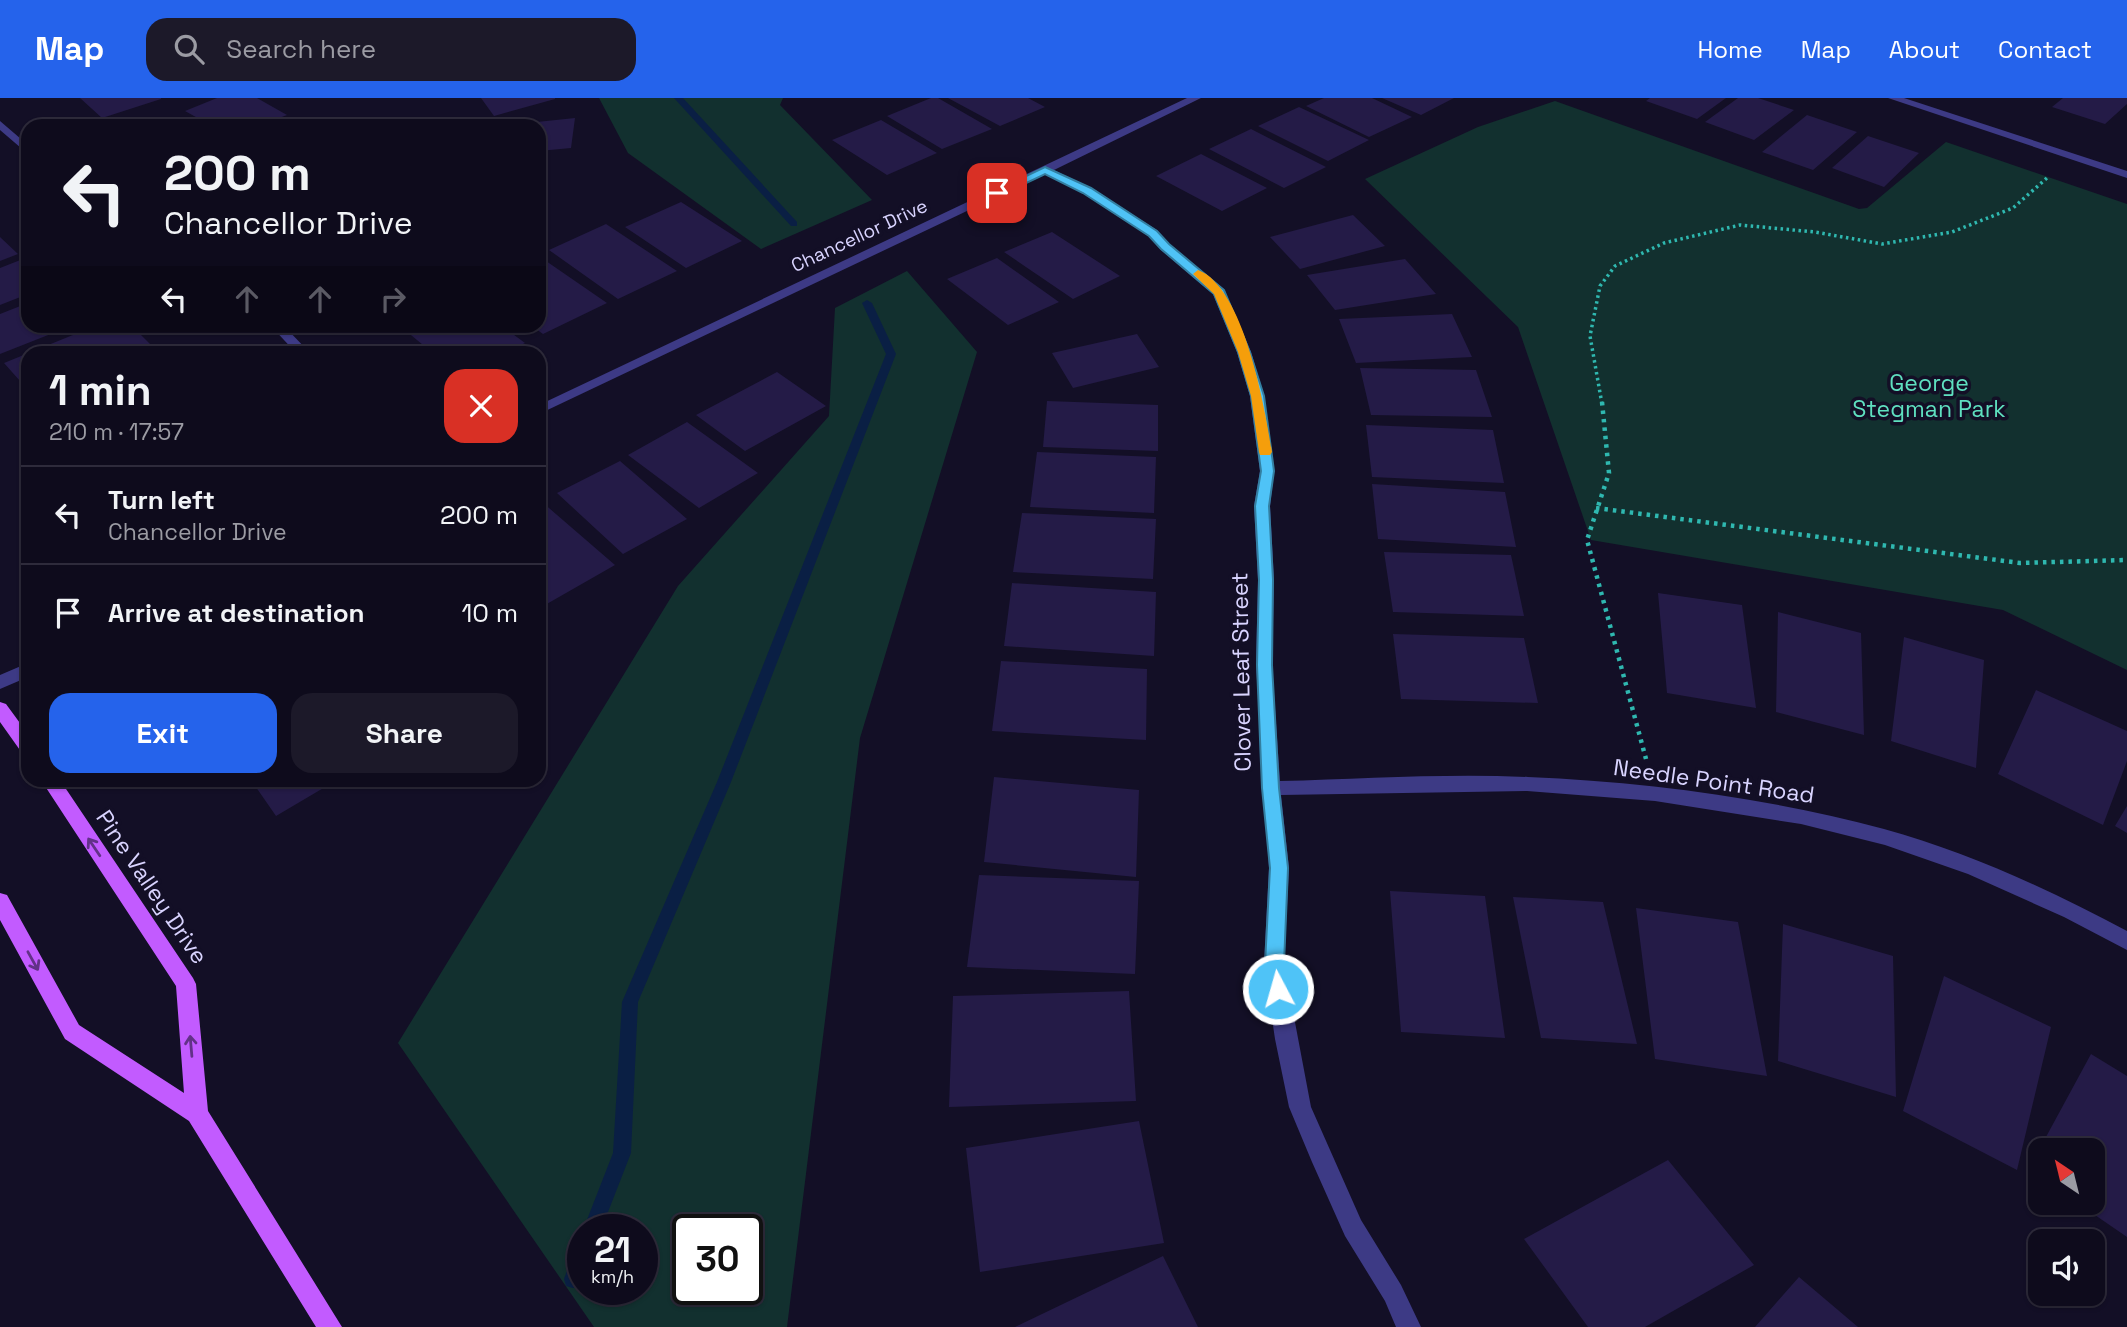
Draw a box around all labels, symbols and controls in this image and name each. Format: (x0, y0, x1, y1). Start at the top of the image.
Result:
search box (146, 18, 636, 81)
text: Map (35, 28, 104, 70)
icon: search (170, 30, 208, 68)
text: Search here (226, 32, 376, 66)
text: Home (1697, 34, 1763, 65)
text: Map (1801, 34, 1851, 65)
text: About (1889, 34, 1960, 65)
text: Contact (1998, 34, 2092, 65)
text: 200 m (164, 142, 311, 204)
icon: left (49, 147, 140, 238)
pin (967, 163, 1027, 223)
icon: arrive (978, 174, 1016, 212)
street label: Chancellor Drive (787, 193, 931, 278)
text: Chancellor Drive (164, 203, 413, 243)
icon: left (155, 280, 193, 318)
icon: ahead (228, 280, 266, 318)
icon: ahead (301, 280, 339, 318)
icon: right (374, 280, 412, 318)
text: 1 min (49, 364, 152, 417)
park label: George Stegman Park (1852, 368, 2006, 424)
button: close (444, 369, 518, 443)
text: 210 m · 17:57 (49, 417, 184, 447)
text: Turn left (108, 483, 215, 517)
icon: left (49, 496, 87, 534)
text: 200 m (440, 498, 518, 532)
text: Chancellor Drive (108, 517, 287, 547)
street label: Clover Leaf Street (1224, 572, 1258, 772)
icon: arrive (49, 594, 87, 632)
text: Arrive at destination (108, 596, 365, 630)
text: 10 m (461, 596, 518, 630)
button: Exit (49, 693, 277, 773)
button: Share (291, 693, 518, 773)
street label: Needle Point Road (1612, 752, 1816, 810)
street label: Pine Valley Drive (89, 804, 215, 970)
one-way arrow (87, 838, 101, 857)
one-way arrow (27, 950, 40, 971)
position arrow (1241, 952, 1315, 1026)
one-way arrow (184, 1035, 197, 1058)
north arrow (2028, 1138, 2105, 1214)
map controls (2028, 1138, 2105, 1306)
speed limit sign: 30 (672, 1214, 763, 1305)
text: 21 (594, 1228, 631, 1272)
button: sound (2028, 1229, 2105, 1306)
text: km/h (591, 1265, 634, 1288)

